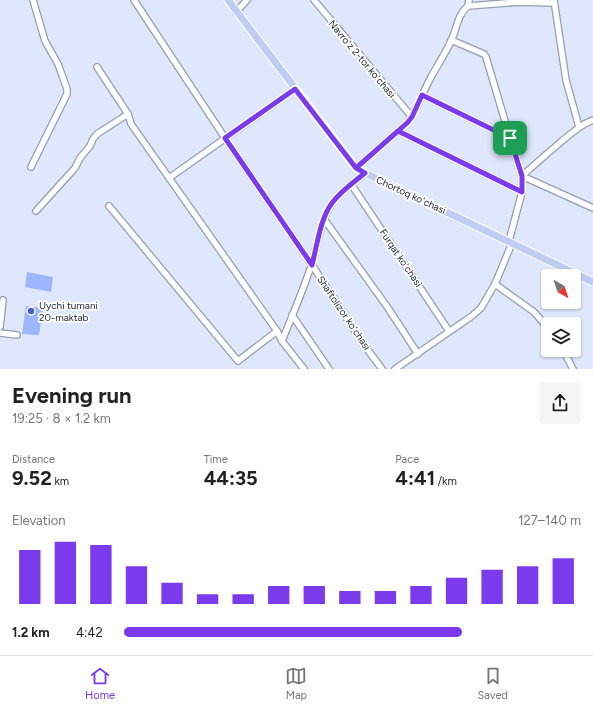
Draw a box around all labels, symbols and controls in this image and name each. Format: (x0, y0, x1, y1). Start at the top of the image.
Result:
street label: Navroʻz 2-tor koʻchasi (326, 17, 398, 101)
pin (493, 121, 527, 155)
icon: arrive (499, 127, 521, 149)
street label: Chortoq koʻchasi (374, 173, 448, 217)
street label: Furqat koʻchasi (377, 226, 425, 290)
north arrow (541, 269, 581, 309)
map controls (541, 269, 581, 357)
street label: Shaftolizor koʻchasi (314, 273, 374, 353)
place label: Uychi tumani 20-maktab (39, 299, 98, 324)
marker: Uychi tumani 20-maktab (26, 306, 36, 316)
button: layers (541, 317, 581, 357)
text: Evening run (12, 382, 132, 409)
button: share (539, 382, 581, 424)
text: 19:25 · 8 × 1.2 km (12, 411, 111, 426)
text: Distance (12, 453, 55, 466)
text: Time (204, 453, 228, 466)
text: Pace (395, 453, 419, 466)
text: 9.52 (12, 466, 52, 490)
text: 44:35 (204, 466, 258, 490)
text: 4:41 (395, 466, 435, 490)
text: km (52, 475, 69, 488)
text: /km (435, 475, 457, 488)
text: Elevation (12, 513, 65, 528)
text: 127–140 m (518, 513, 581, 528)
text: 1.2 km (12, 625, 50, 640)
text: 4:42 (76, 625, 103, 640)
tab: Home (85, 665, 115, 702)
tab: Map (285, 665, 307, 702)
tab: Saved (478, 665, 508, 702)

